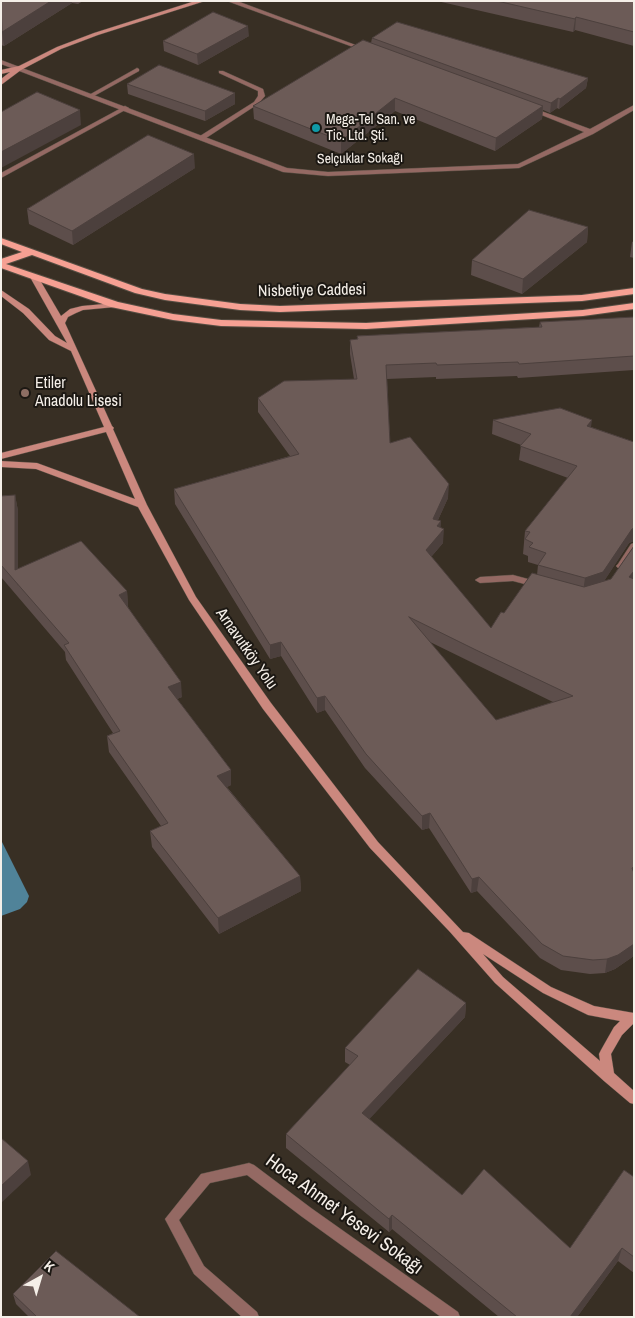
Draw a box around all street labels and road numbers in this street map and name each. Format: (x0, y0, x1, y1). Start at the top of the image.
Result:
street label: Selçuklar Sokağı (317, 150, 403, 168)
street label: Nisbetiye Caddesi (258, 280, 366, 302)
street label: Arnavutköy Yolu (211, 605, 281, 693)
street label: Hoca Ahmet Yesevi Sokağı (261, 1150, 427, 1280)

